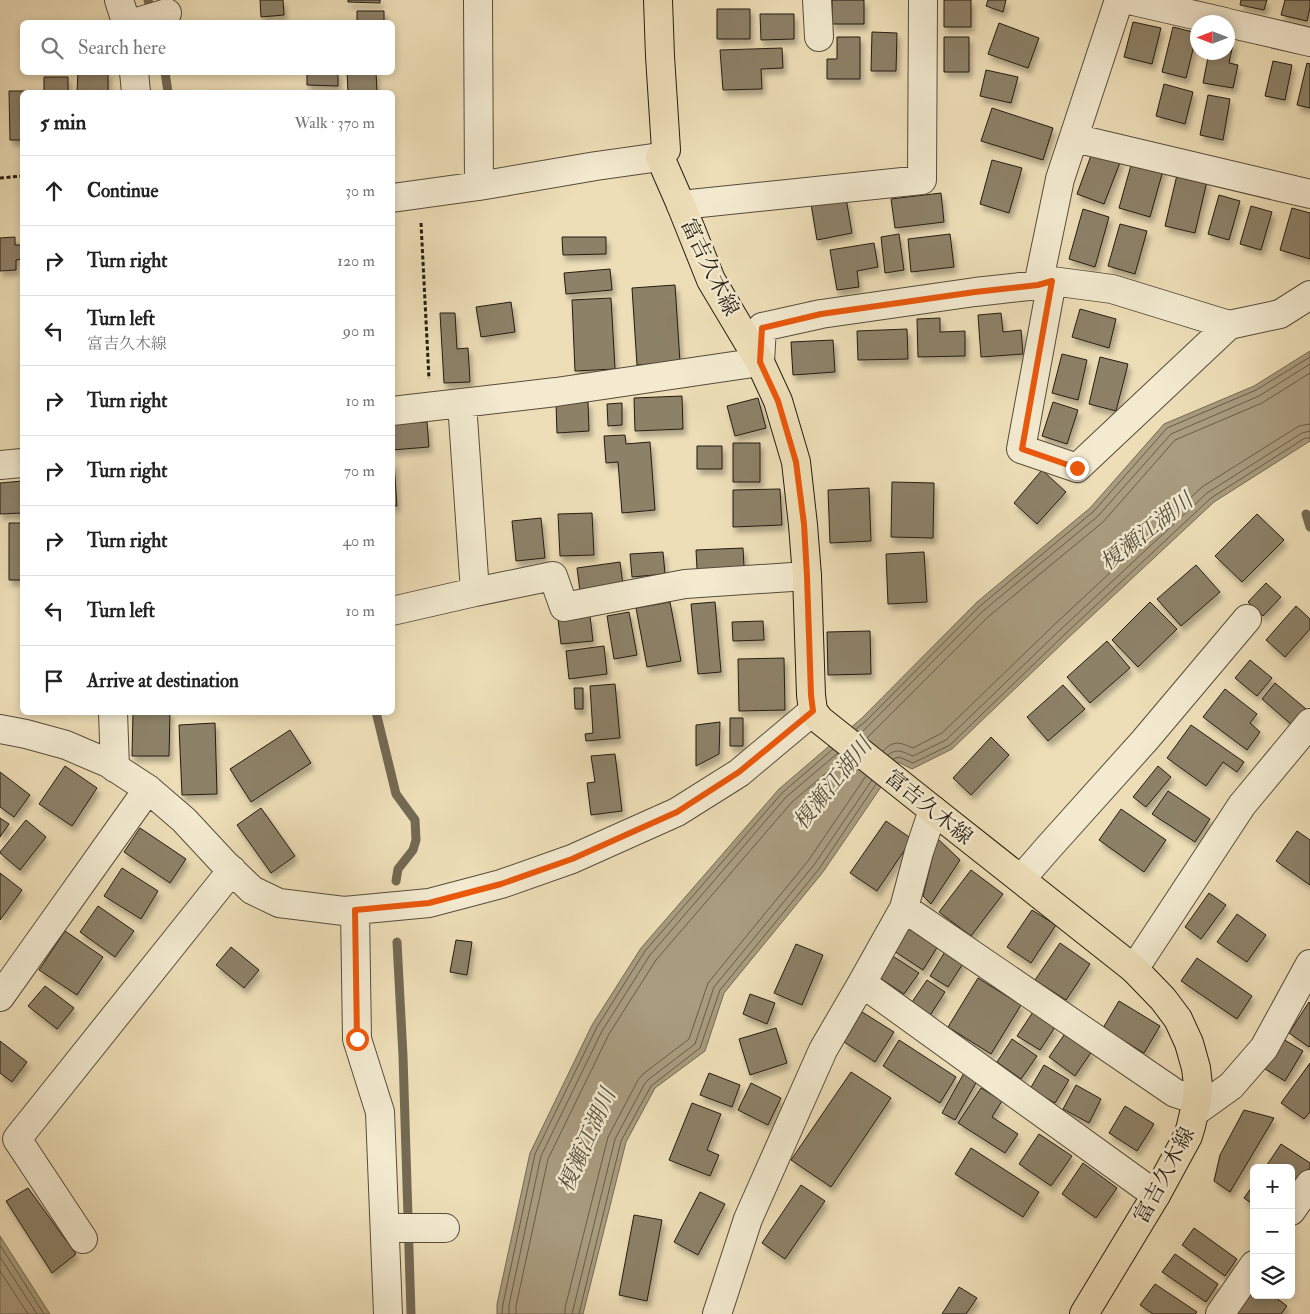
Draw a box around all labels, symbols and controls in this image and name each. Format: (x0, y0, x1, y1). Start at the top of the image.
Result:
north arrow (1190, 15, 1235, 60)
search box (20, 20, 395, 75)
icon: search (38, 34, 66, 62)
text: Search here (78, 36, 166, 60)
text: 5 min (40, 109, 86, 136)
text: Walk · 370 m (294, 113, 375, 133)
icon: ahead (40, 177, 68, 205)
text: Continue (87, 179, 158, 203)
text: 30 m (345, 181, 375, 201)
street label: 富吉久木線 (674, 214, 745, 320)
icon: right (40, 247, 68, 275)
text: Turn right (87, 249, 167, 273)
text: 120 m (337, 251, 375, 271)
text: Turn left (87, 307, 155, 331)
icon: left (40, 317, 68, 345)
text: 90 m (343, 321, 375, 341)
text: 富吉久木線 (87, 334, 167, 354)
icon: right (40, 387, 68, 415)
text: Turn right (87, 389, 167, 413)
text: 10 m (345, 391, 375, 411)
icon: right (40, 457, 68, 485)
route end (1066, 457, 1089, 480)
text: Turn right (87, 459, 167, 483)
text: 70 m (344, 461, 375, 481)
water label: 榎瀬江湖川 (1095, 486, 1200, 577)
icon: right (40, 527, 68, 555)
text: Turn right (87, 529, 167, 553)
text: 40 m (342, 531, 375, 551)
icon: left (40, 597, 68, 625)
text: Turn left (87, 599, 155, 623)
text: 10 m (345, 601, 375, 621)
icon: arrive (40, 667, 68, 695)
text: Arrive at destination (87, 669, 239, 693)
water label: 榎瀬江湖川 (787, 731, 880, 835)
street label: 富吉久木線 (879, 764, 978, 851)
route start (346, 1028, 369, 1051)
water label: 榎瀬江湖川 (552, 1083, 623, 1196)
street label: 富吉久木線 (1128, 1123, 1201, 1228)
map controls (1250, 1164, 1295, 1299)
button: + (1250, 1164, 1295, 1209)
button: − (1250, 1209, 1295, 1254)
button: layers (1250, 1254, 1295, 1299)

